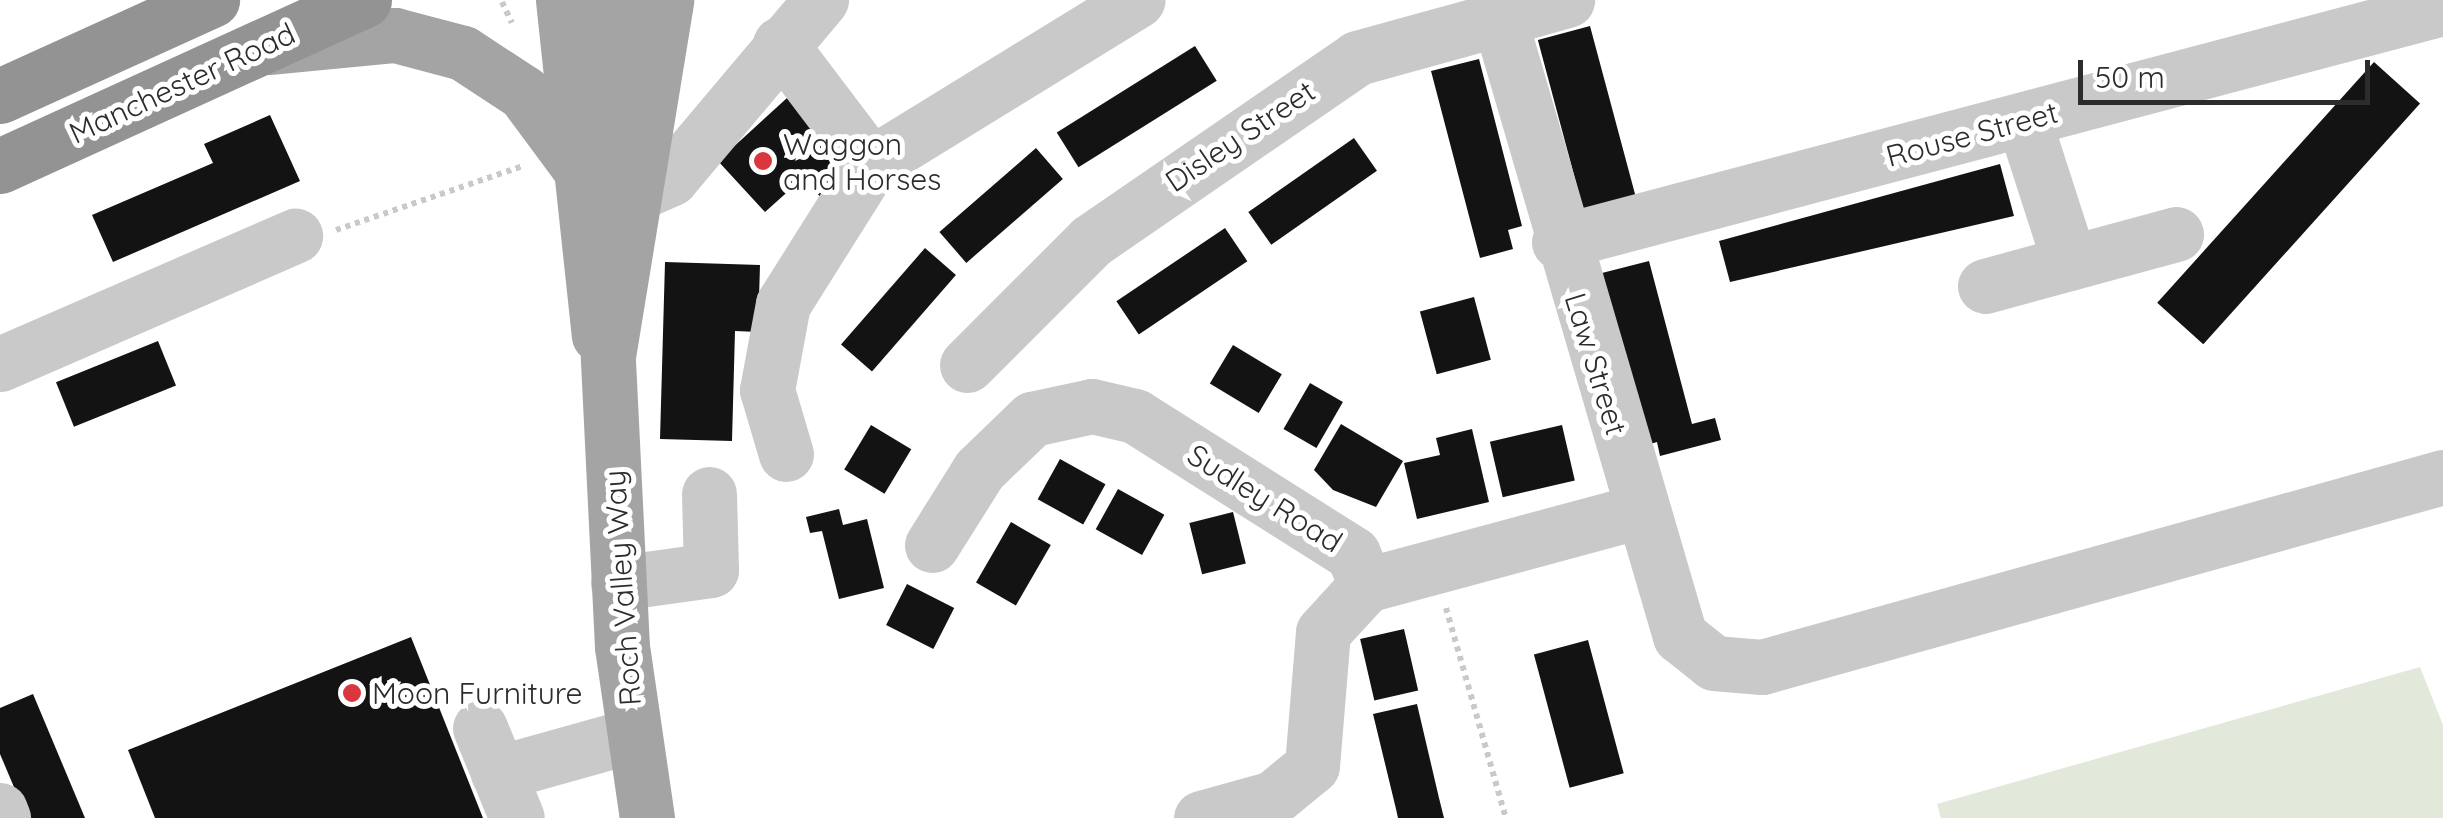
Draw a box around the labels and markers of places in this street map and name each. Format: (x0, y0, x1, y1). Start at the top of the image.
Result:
place label: Waggon and Horses (783, 126, 941, 196)
marker: Waggon and Horses (752, 150, 774, 172)
place label: Moon Furniture (372, 675, 583, 711)
marker: Moon Furniture (341, 682, 363, 704)

